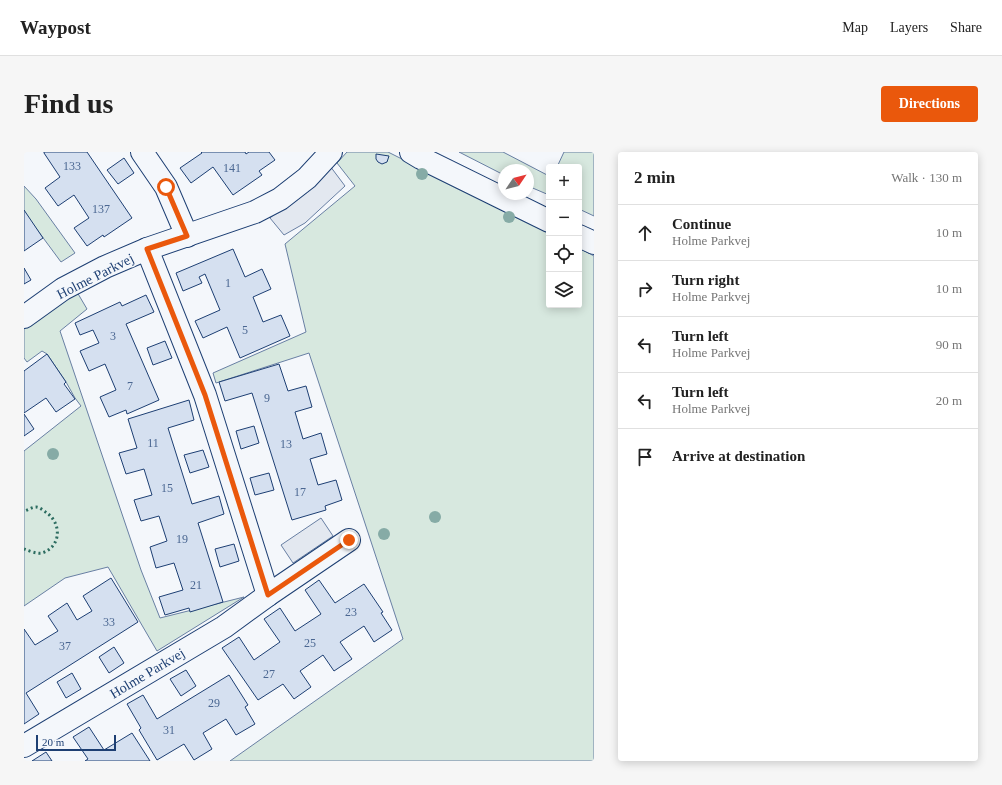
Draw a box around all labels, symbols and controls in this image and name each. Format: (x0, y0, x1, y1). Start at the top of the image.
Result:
text: Waypost (20, 17, 91, 38)
text: Map (842, 20, 868, 35)
text: Layers (890, 20, 928, 35)
text: Share (950, 20, 982, 35)
button: Directions (881, 86, 978, 122)
text: Find us (24, 88, 114, 119)
house number: 133 (63, 159, 81, 173)
house number: 141 (223, 161, 241, 175)
north arrow (498, 164, 534, 200)
map controls (546, 164, 582, 308)
button: + (546, 164, 582, 200)
text: 2 min (634, 168, 675, 187)
text: Walk · 130 m (891, 170, 962, 185)
route start (157, 178, 175, 196)
button: − (546, 200, 582, 236)
house number: 137 (92, 202, 110, 216)
text: Continue (672, 216, 731, 232)
icon: ahead (634, 222, 656, 244)
text: 10 m (936, 225, 962, 240)
text: Holme Parkvej (672, 233, 750, 248)
button: locate (546, 236, 582, 272)
street label: Holme Parkvej (54, 251, 136, 302)
button: layers (546, 272, 582, 308)
text: Turn right (672, 272, 739, 288)
house number: 1 (225, 276, 231, 290)
icon: right (634, 278, 656, 300)
text: 10 m (936, 281, 962, 296)
text: Holme Parkvej (672, 289, 750, 304)
house number: 5 (242, 323, 248, 337)
text: Turn left (672, 328, 729, 344)
house number: 3 (110, 329, 116, 343)
icon: left (634, 334, 656, 356)
text: 90 m (936, 337, 962, 352)
text: Holme Parkvej (672, 345, 750, 360)
house number: 7 (127, 379, 133, 393)
text: Turn left (672, 384, 729, 400)
icon: left (634, 390, 656, 412)
house number: 9 (264, 391, 270, 405)
text: 20 m (936, 393, 962, 408)
text: Holme Parkvej (672, 401, 750, 416)
house number: 11 (147, 436, 159, 450)
house number: 13 (280, 437, 292, 451)
icon: arrive (634, 446, 656, 468)
text: Arrive at destination (672, 448, 805, 464)
house number: 15 (161, 481, 173, 495)
house number: 17 (294, 485, 306, 499)
route end (340, 531, 358, 549)
house number: 19 (176, 532, 188, 546)
house number: 21 (190, 578, 202, 592)
house number: 23 (345, 605, 357, 619)
house number: 33 (103, 615, 115, 629)
house number: 25 (304, 636, 316, 650)
house number: 37 (59, 639, 71, 653)
street label: Holme Parkvej (107, 645, 187, 702)
house number: 27 (263, 667, 275, 681)
house number: 29 (208, 696, 220, 710)
house number: 31 (163, 723, 175, 737)
scale bar (36, 733, 116, 752)
text: 20 m (42, 736, 64, 748)

